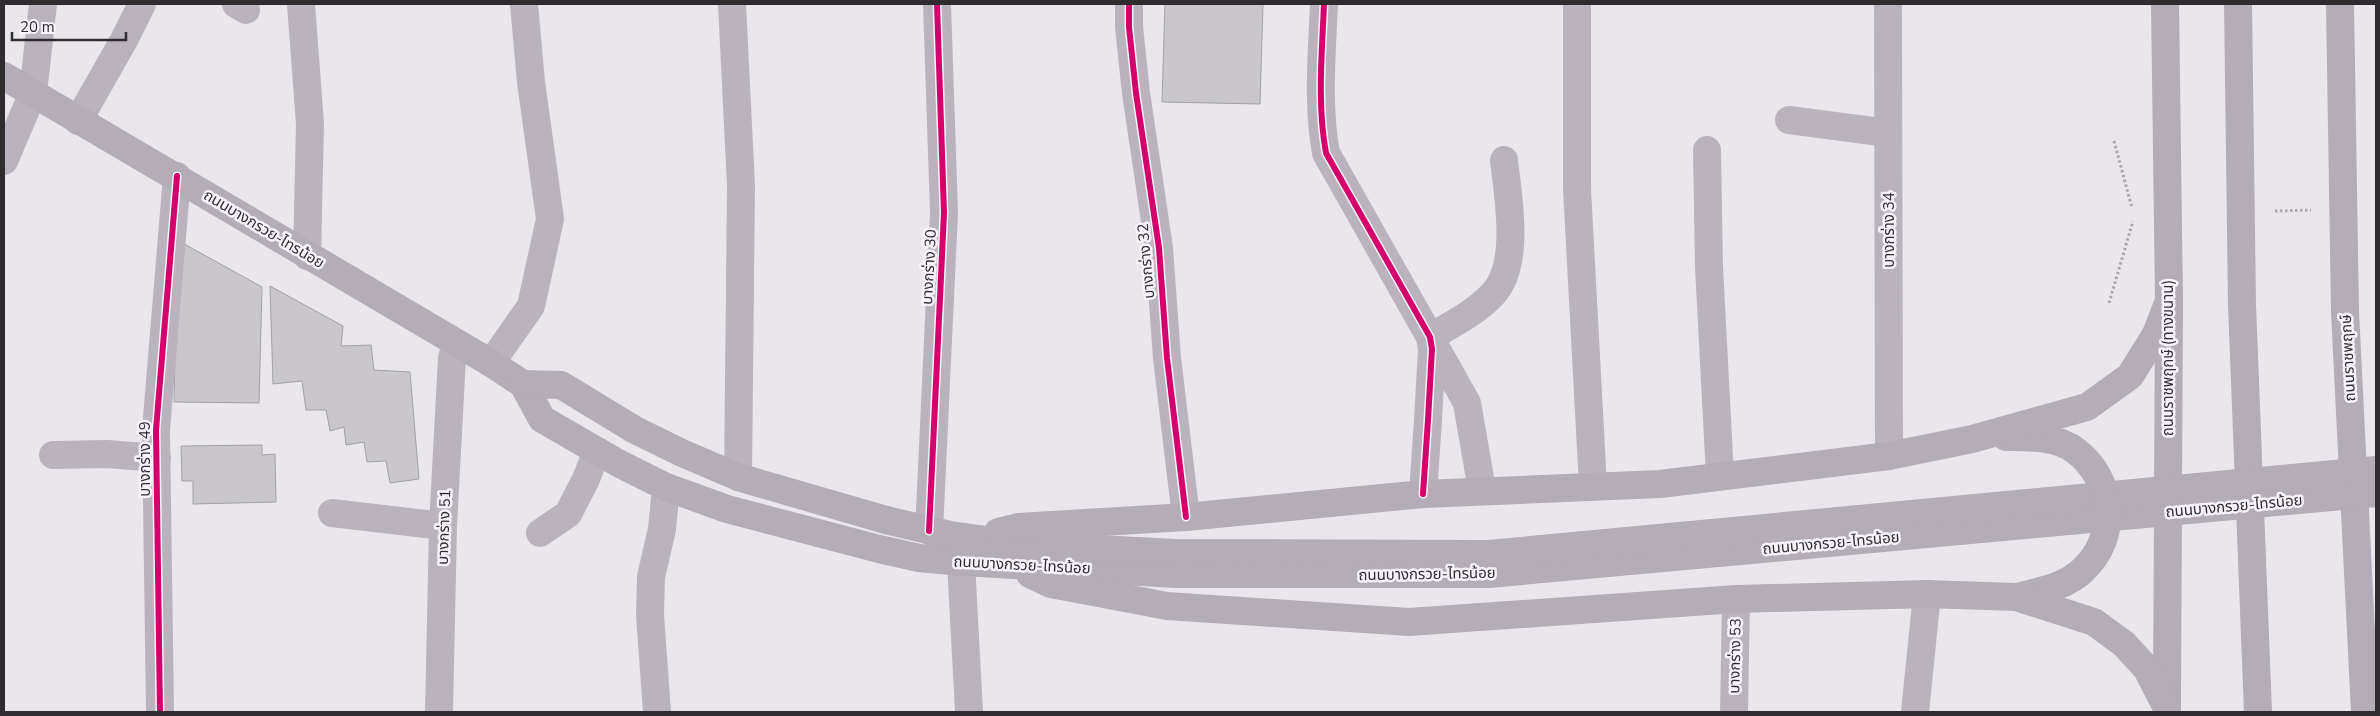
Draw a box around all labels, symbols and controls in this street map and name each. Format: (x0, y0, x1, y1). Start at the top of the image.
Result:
scale bar (12, 10, 126, 42)
text: 20 m (20, 17, 55, 37)
street label: ถนนบางกรวย-ไทรน้อย (200, 185, 328, 273)
street label: บางกร่าง 34 (1879, 192, 1899, 268)
street label: บางกร่าง 32 (1133, 223, 1159, 299)
street label: บางกร่าง 30 (917, 229, 941, 305)
street label: ถนนราชพฤกษ์ (ทางขนาน) (2158, 280, 2178, 436)
street label: ถนนราชพฤกษ์ (2336, 314, 2360, 402)
street label: บางกร่าง 49 (135, 421, 155, 497)
street label: บางกร่าง 51 (433, 489, 455, 565)
street label: ถนนบางกรวย-ไทรน้อย (2165, 490, 2303, 522)
street label: ถนนบางกรวย-ไทรน้อย (1762, 527, 1900, 559)
street label: ถนนบางกรวย-ไทรน้อย (953, 551, 1091, 579)
street label: ถนนบางกรวย-ไทรน้อย (1358, 563, 1496, 585)
street label: บางกร่าง 53 (1724, 618, 1746, 694)

